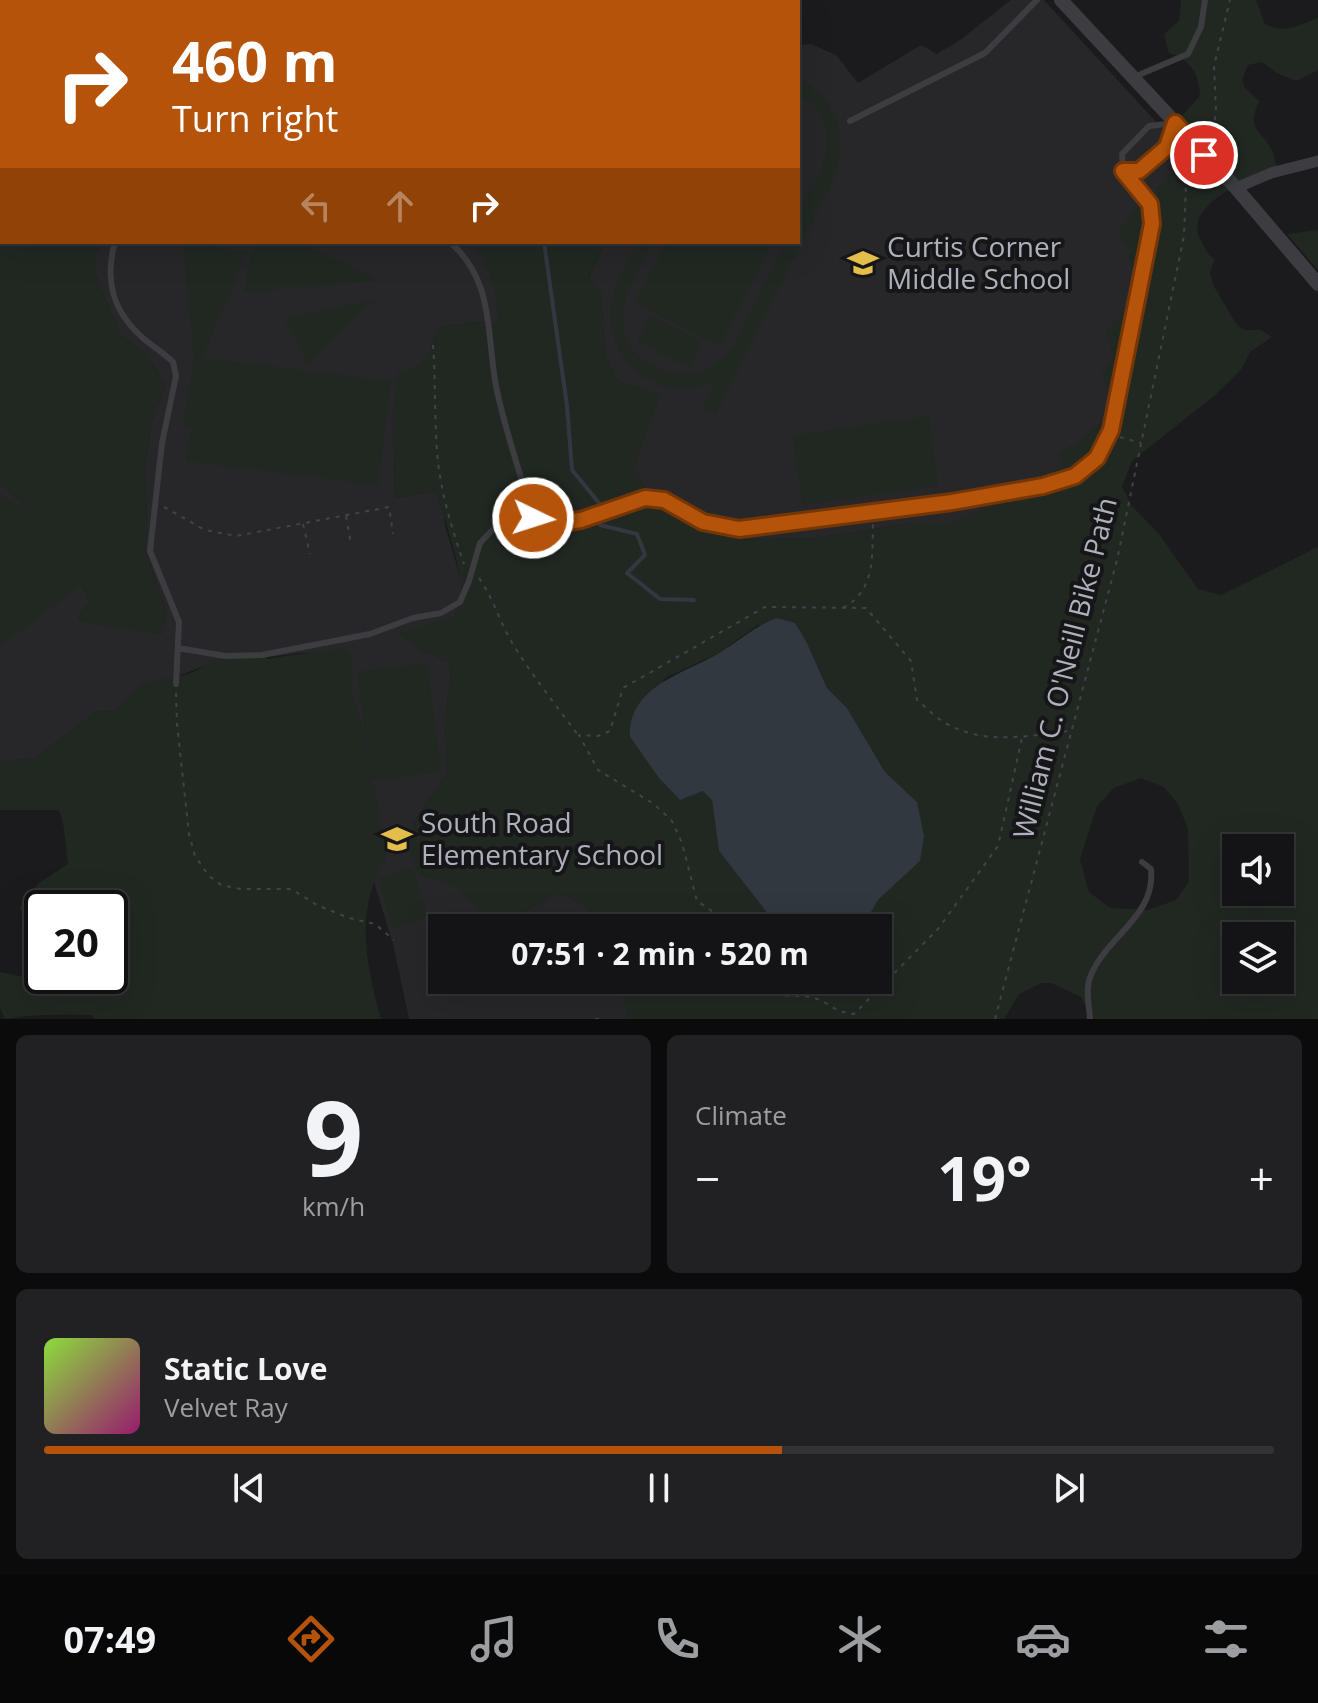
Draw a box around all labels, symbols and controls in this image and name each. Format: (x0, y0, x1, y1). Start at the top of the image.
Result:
text: 460 m (172, 22, 338, 98)
icon: right (40, 32, 144, 136)
text: Turn right (172, 94, 338, 143)
pin (1170, 121, 1238, 189)
icon: arrive (1182, 133, 1226, 177)
icon: left (294, 184, 338, 228)
icon: ahead (378, 184, 422, 228)
icon: right (462, 184, 506, 228)
place label: Curtis Corner Middle School (887, 227, 1070, 297)
school or university icon: Curtis Corner Middle School (846, 246, 880, 280)
position arrow (491, 476, 575, 560)
street label: William C. O'Neill Bike Path (1003, 493, 1125, 843)
place label: South Road Elementary School (421, 803, 663, 873)
school or university icon: South Road Elementary School (380, 822, 414, 856)
map controls (1222, 834, 1294, 994)
button: sound (1222, 834, 1294, 906)
speed limit sign: 20 (24, 890, 128, 994)
button: layers (1222, 922, 1294, 994)
text: 07:51 · 2 min · 520 m (511, 933, 809, 974)
text: 9 (304, 1065, 363, 1206)
text: Climate (695, 1097, 787, 1133)
text: 19° (937, 1137, 1032, 1219)
text: − (695, 1148, 720, 1208)
text: + (1249, 1148, 1274, 1208)
text: km/h (302, 1188, 365, 1224)
text: Static Love (164, 1348, 327, 1389)
text: Velvet Ray (164, 1389, 288, 1425)
icon: previous (227, 1466, 271, 1510)
icon: pause (637, 1466, 681, 1510)
icon: next (1047, 1466, 1091, 1510)
icon: directions (283, 1611, 339, 1667)
icon: music (466, 1611, 522, 1667)
icon: phone (649, 1611, 705, 1667)
icon: climate (832, 1611, 888, 1667)
icon: car (1015, 1611, 1071, 1667)
icon: filters (1198, 1611, 1254, 1667)
text: 07:49 (64, 1615, 156, 1664)

